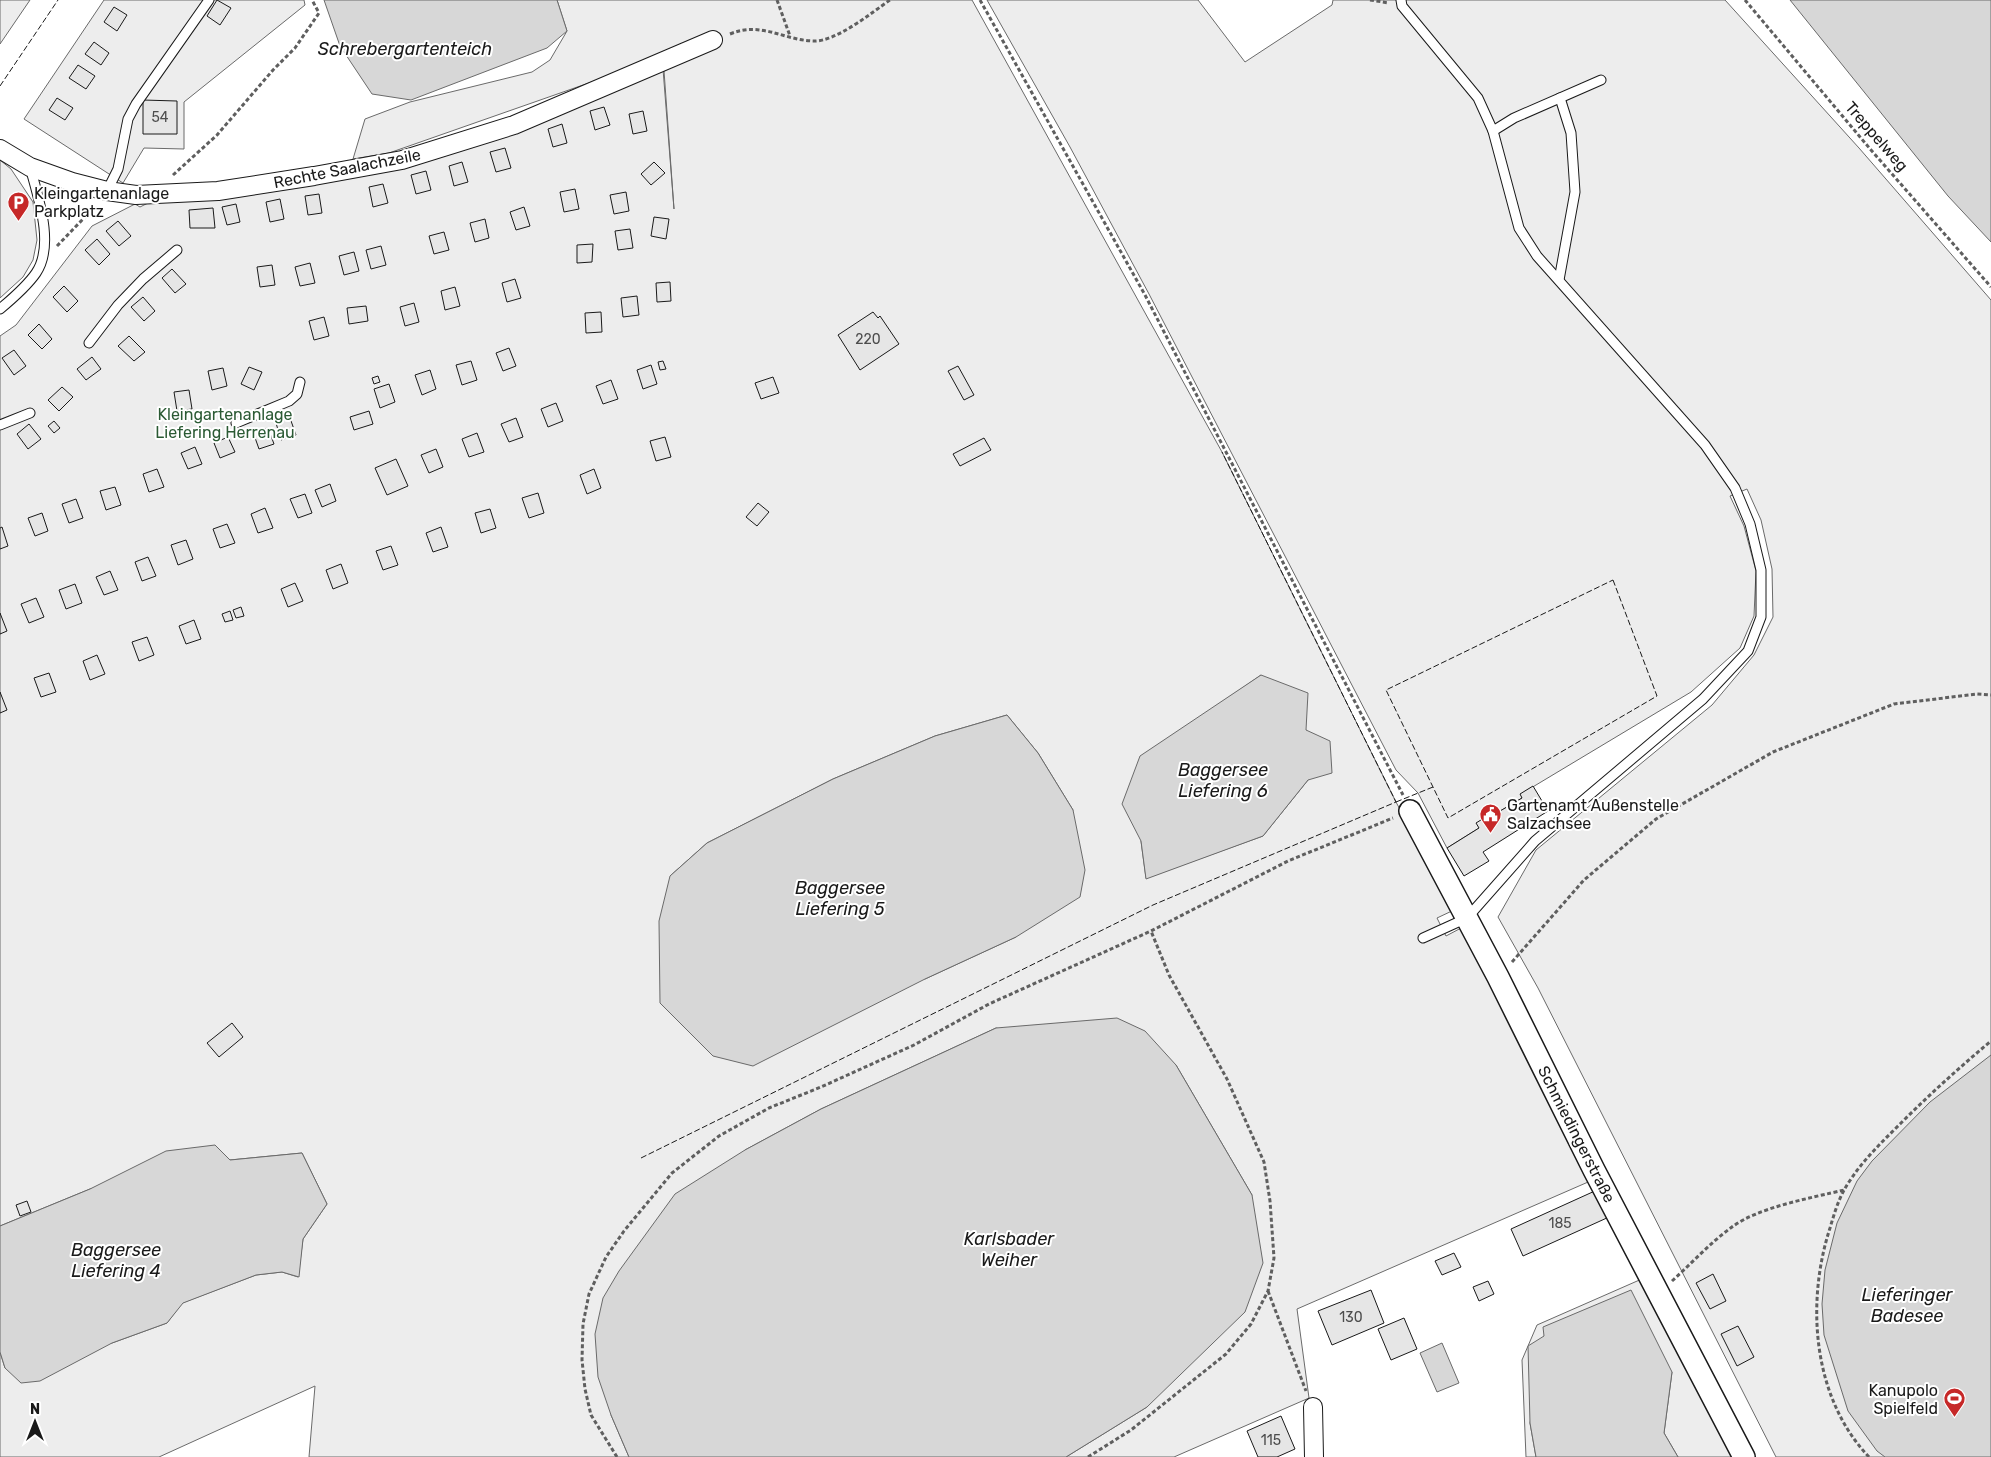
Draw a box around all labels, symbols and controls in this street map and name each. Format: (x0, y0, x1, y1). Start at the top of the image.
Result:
water label: Schrebergartenteich (318, 38, 492, 60)
street label: Treppelweg (1841, 98, 1912, 175)
house number: 54 (151, 109, 169, 126)
street label: Rechte Saalachzeile (272, 145, 422, 192)
place label: Kleingartenanlage Parkplatz (34, 184, 169, 221)
parking icon: Kleingartenanlage Parkplatz (6, 190, 30, 221)
house number: 220 (855, 331, 881, 348)
park label: Kleingartenanlage Liefering Herrenau (155, 405, 295, 442)
water label: Baggersee Liefering 6 (1178, 759, 1268, 802)
place label: Gartenamt Außenstelle Salzachsee (1507, 796, 1679, 833)
public building icon: Gartenamt Außenstelle Salzachsee (1479, 802, 1503, 833)
water label: Baggersee Liefering 5 (795, 877, 885, 920)
street label: Schmiedingerstraße (1534, 1063, 1619, 1206)
house number: 185 (1548, 1215, 1572, 1232)
water label: Karlsbader Weiher (964, 1228, 1055, 1271)
water label: Baggersee Liefering 4 (71, 1239, 161, 1282)
water label: Lieferinger Badesee (1862, 1284, 1954, 1327)
house number: 130 (1339, 1309, 1363, 1326)
place label: Kanupolo Spielfeld (1869, 1381, 1938, 1418)
sports icon: Kanupolo Spielfeld (1942, 1387, 1966, 1418)
north arrow (10, 1397, 60, 1447)
text: N (30, 1401, 40, 1418)
house number: 115 (1261, 1432, 1281, 1449)

